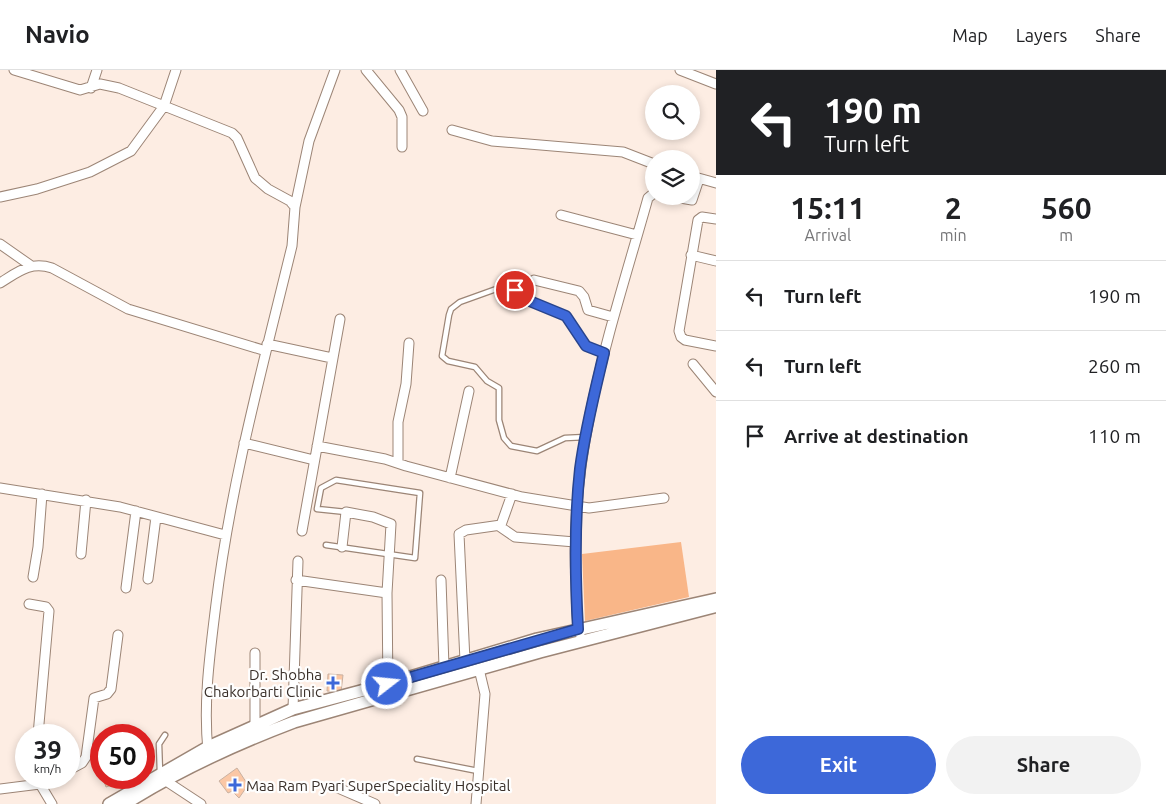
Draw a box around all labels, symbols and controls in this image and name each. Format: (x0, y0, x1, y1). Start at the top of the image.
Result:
text: Navio (25, 21, 90, 48)
text: Map (952, 25, 988, 45)
text: Layers (1016, 25, 1067, 45)
text: Share (1095, 25, 1141, 45)
map controls (645, 85, 700, 205)
button: search (645, 85, 700, 140)
icon: left (741, 90, 806, 155)
text: 190 m (824, 90, 922, 130)
text: Turn left (824, 131, 909, 156)
button: layers (645, 150, 700, 205)
text: 15:11 (790, 191, 865, 225)
text: 2 (945, 191, 962, 225)
text: 560 (1041, 191, 1092, 225)
text: Arrival (805, 226, 851, 244)
text: min (940, 226, 967, 244)
text: m (1059, 226, 1073, 244)
pin (494, 269, 536, 311)
icon: arrive (501, 276, 529, 304)
icon: left (741, 282, 769, 310)
text: Turn left (784, 285, 862, 307)
text: 190 m (1088, 285, 1141, 307)
icon: left (741, 352, 769, 380)
text: Turn left (784, 355, 862, 377)
text: 260 m (1088, 355, 1141, 377)
icon: arrive (741, 422, 769, 450)
text: Arrive at destination (784, 425, 969, 447)
text: 110 m (1088, 425, 1141, 447)
position arrow (360, 657, 412, 709)
place label: Dr. Shobha Chakorbarti Clinic (204, 666, 322, 700)
marker: Dr. Shobha Chakorbarti Clinic (326, 676, 340, 690)
speed limit sign: 50 (90, 724, 155, 789)
text: 39 (33, 736, 62, 764)
button: Exit (741, 736, 936, 794)
button: Share (946, 736, 1141, 794)
text: km/h (34, 762, 61, 775)
place label: Maa Ram Pyari SuperSpeciality Hospital (246, 777, 510, 794)
marker: Maa Ram Pyari SuperSpeciality Hospital (228, 778, 242, 792)

